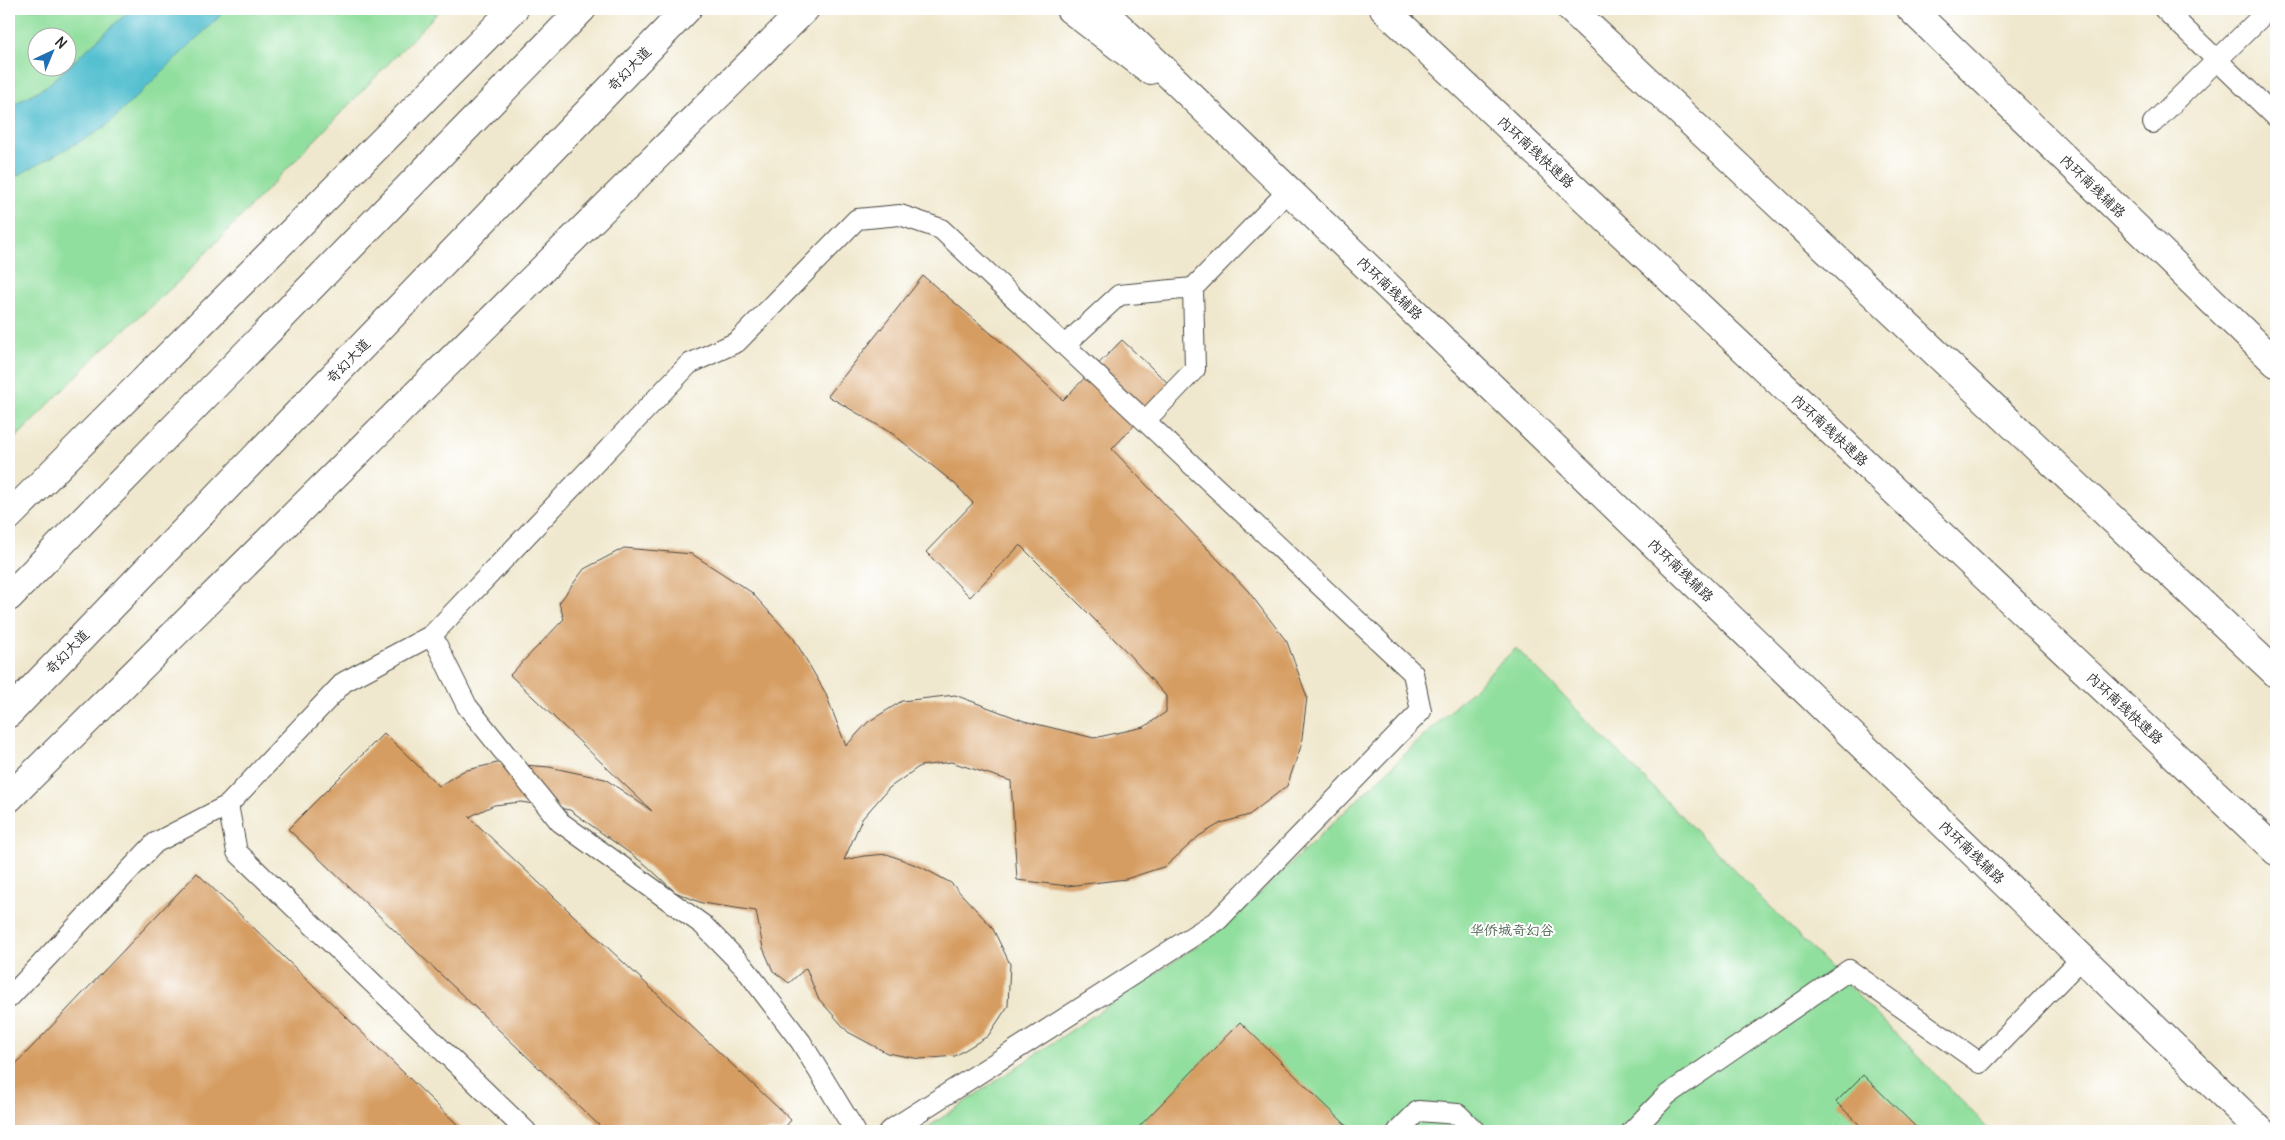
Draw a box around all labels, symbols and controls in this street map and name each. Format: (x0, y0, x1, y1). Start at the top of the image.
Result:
north arrow (28, 28, 78, 78)
text: N (51, 33, 71, 52)
street label: 奇幻大道 (603, 43, 655, 95)
street label: 内环南线快速路 (1494, 112, 1578, 192)
street label: 内环南线辅路 (2057, 150, 2129, 222)
street label: 内环南线辅路 (1354, 252, 1426, 324)
street label: 奇幻大道 (322, 335, 374, 387)
street label: 内环南线快速路 (1788, 390, 1872, 470)
street label: 内环南线辅路 (1645, 534, 1717, 606)
street label: 奇幻大道 (41, 626, 93, 678)
street label: 内环南线快速路 (2083, 668, 2167, 748)
street label: 内环南线辅路 (1936, 816, 2008, 888)
park label: 华侨城奇幻谷 (1470, 921, 1554, 939)

